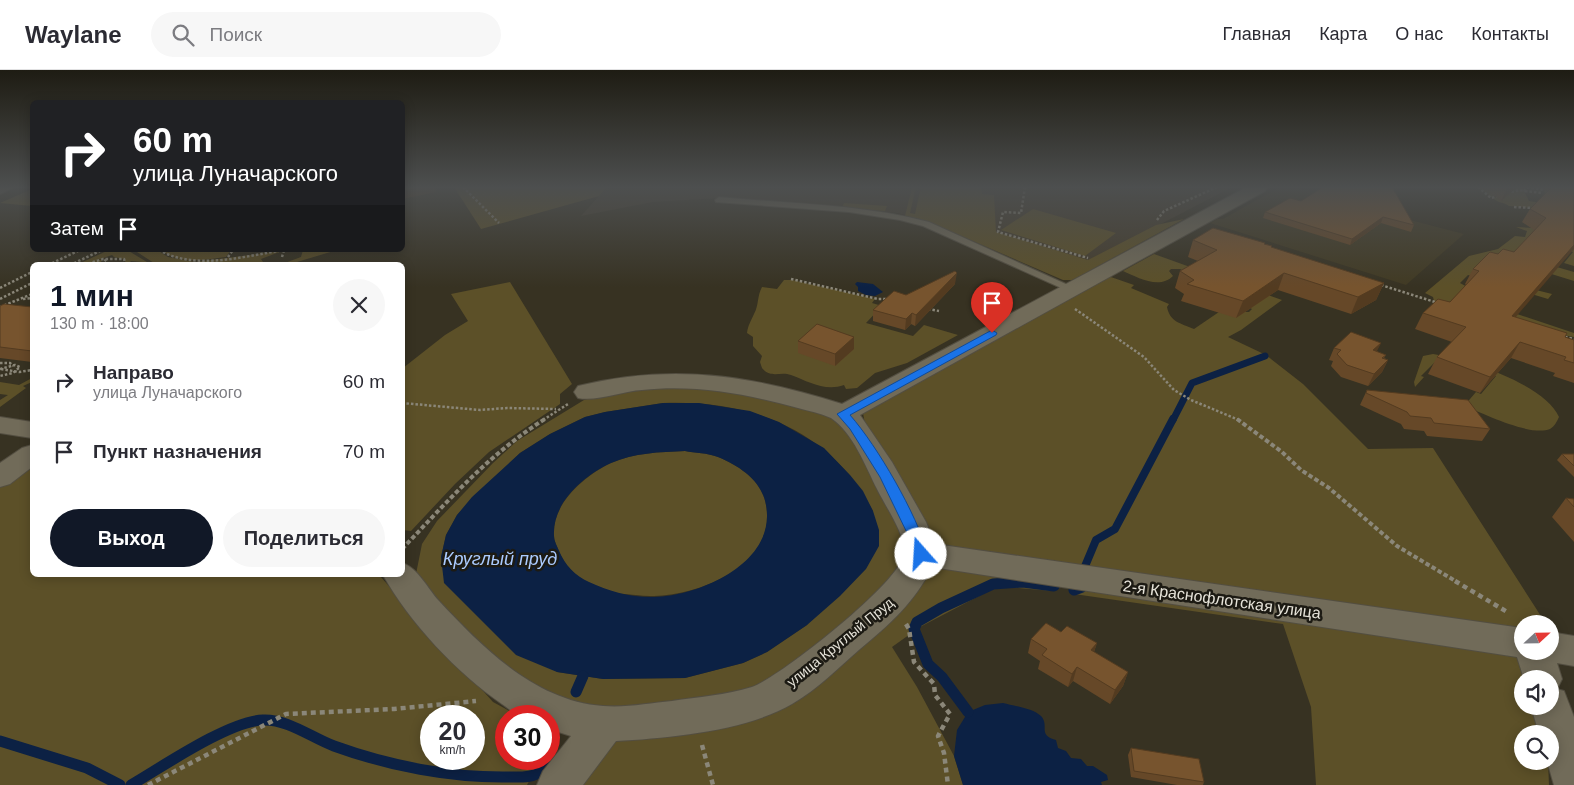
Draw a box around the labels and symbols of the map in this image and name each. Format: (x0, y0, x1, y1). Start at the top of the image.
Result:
pin (971, 282, 1013, 333)
position arrow (894, 527, 946, 579)
water label: Круглый пруд (443, 549, 557, 569)
street label: 2-я Краснофлотская улица (1122, 577, 1322, 622)
street label: улица Круглый Пруд (784, 594, 896, 690)
north arrow (1514, 615, 1559, 660)
speed limit sign: 30 (495, 705, 560, 770)

